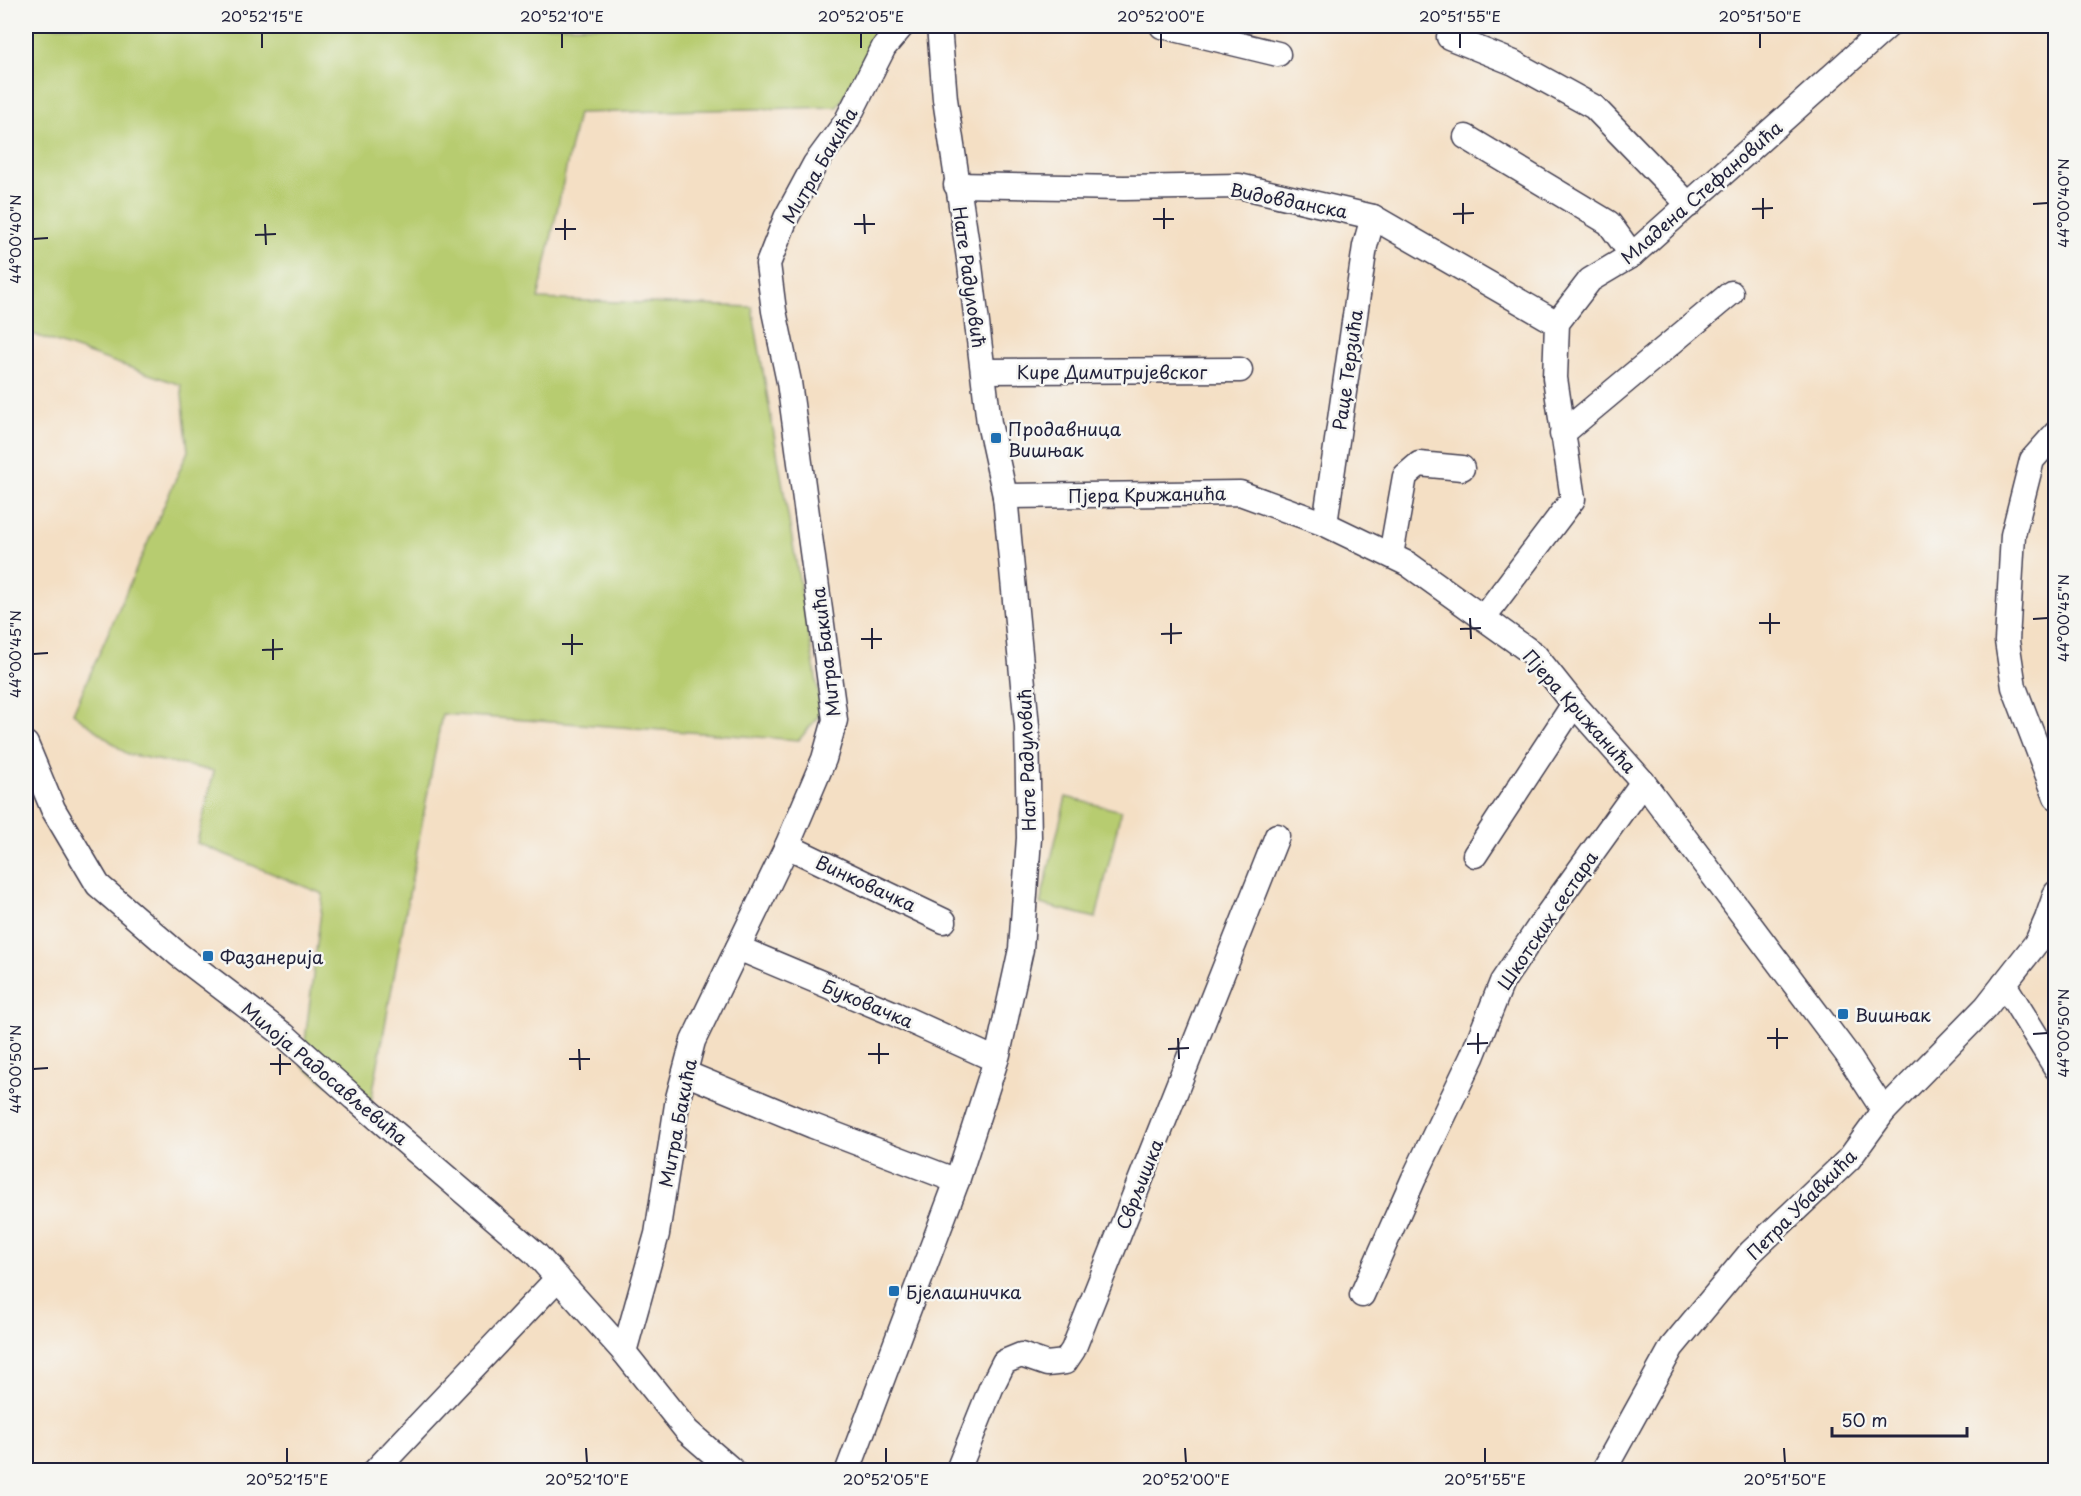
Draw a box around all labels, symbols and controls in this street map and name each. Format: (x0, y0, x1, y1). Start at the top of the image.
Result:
text: 20°52'15"E (221, 4, 303, 27)
text: 20°52'10"E (520, 4, 604, 27)
text: 20°52'05"E (818, 4, 904, 27)
text: 20°52'00"E (1117, 4, 1205, 27)
text: 20°51'55"E (1419, 4, 1501, 27)
text: 20°51'50"E (1719, 4, 1801, 27)
street label: Митра Бакића (775, 101, 864, 228)
street label: Младена Стефановића (1614, 114, 1788, 270)
text: 44°00'40"N (2051, 158, 2074, 248)
street label: Видовданска (1228, 175, 1351, 225)
text: 44°00'40"N (3, 194, 26, 284)
street label: Нате Радуловић (947, 205, 993, 349)
street label: Раце Терзића (1325, 307, 1369, 432)
street label: Кире Димитријевског (1017, 358, 1208, 385)
place label: Продавница Вишњак (1008, 415, 1122, 463)
marker: Продавница Вишњак (989, 431, 1003, 445)
street label: Пјера Крижанића (1068, 479, 1227, 509)
text: 44°00'45"N (2051, 574, 2074, 662)
street label: Митра Бакића (804, 585, 846, 718)
text: 44°00'45"N (3, 610, 26, 698)
street label: Пјера Крижанића (1517, 643, 1643, 779)
street label: Нате Радуловић (1010, 688, 1042, 832)
street label: Шкотских сестара (1490, 844, 1604, 995)
street label: Винковачка (811, 848, 921, 918)
place label: Фазанерија (220, 943, 324, 970)
marker: Фазанерија (201, 949, 215, 963)
street label: Буковачка (818, 972, 918, 1035)
text: 44°00'50"N (2051, 988, 2074, 1078)
street label: Милоја Радосављевића (236, 995, 415, 1151)
place label: Вишњак (1855, 1001, 1931, 1028)
marker: Вишњак (1836, 1007, 1850, 1021)
text: 44°00'50"N (3, 1024, 26, 1114)
street label: Митра Бакића (651, 1056, 703, 1190)
street label: Сврљишка (1109, 1134, 1170, 1233)
street label: Петра Убавкића (1740, 1142, 1863, 1265)
place label: Бјелашничка (906, 1278, 1022, 1305)
marker: Бјелашничка (887, 1284, 901, 1298)
scale bar (1832, 1400, 1967, 1438)
text: 50 m (1841, 1406, 1888, 1433)
text: 20°52'15"E (246, 1467, 328, 1490)
text: 20°52'10"E (545, 1467, 629, 1490)
text: 20°52'05"E (843, 1467, 929, 1490)
text: 20°52'00"E (1142, 1467, 1230, 1490)
text: 20°51'55"E (1444, 1467, 1526, 1490)
text: 20°51'50"E (1744, 1467, 1826, 1490)

